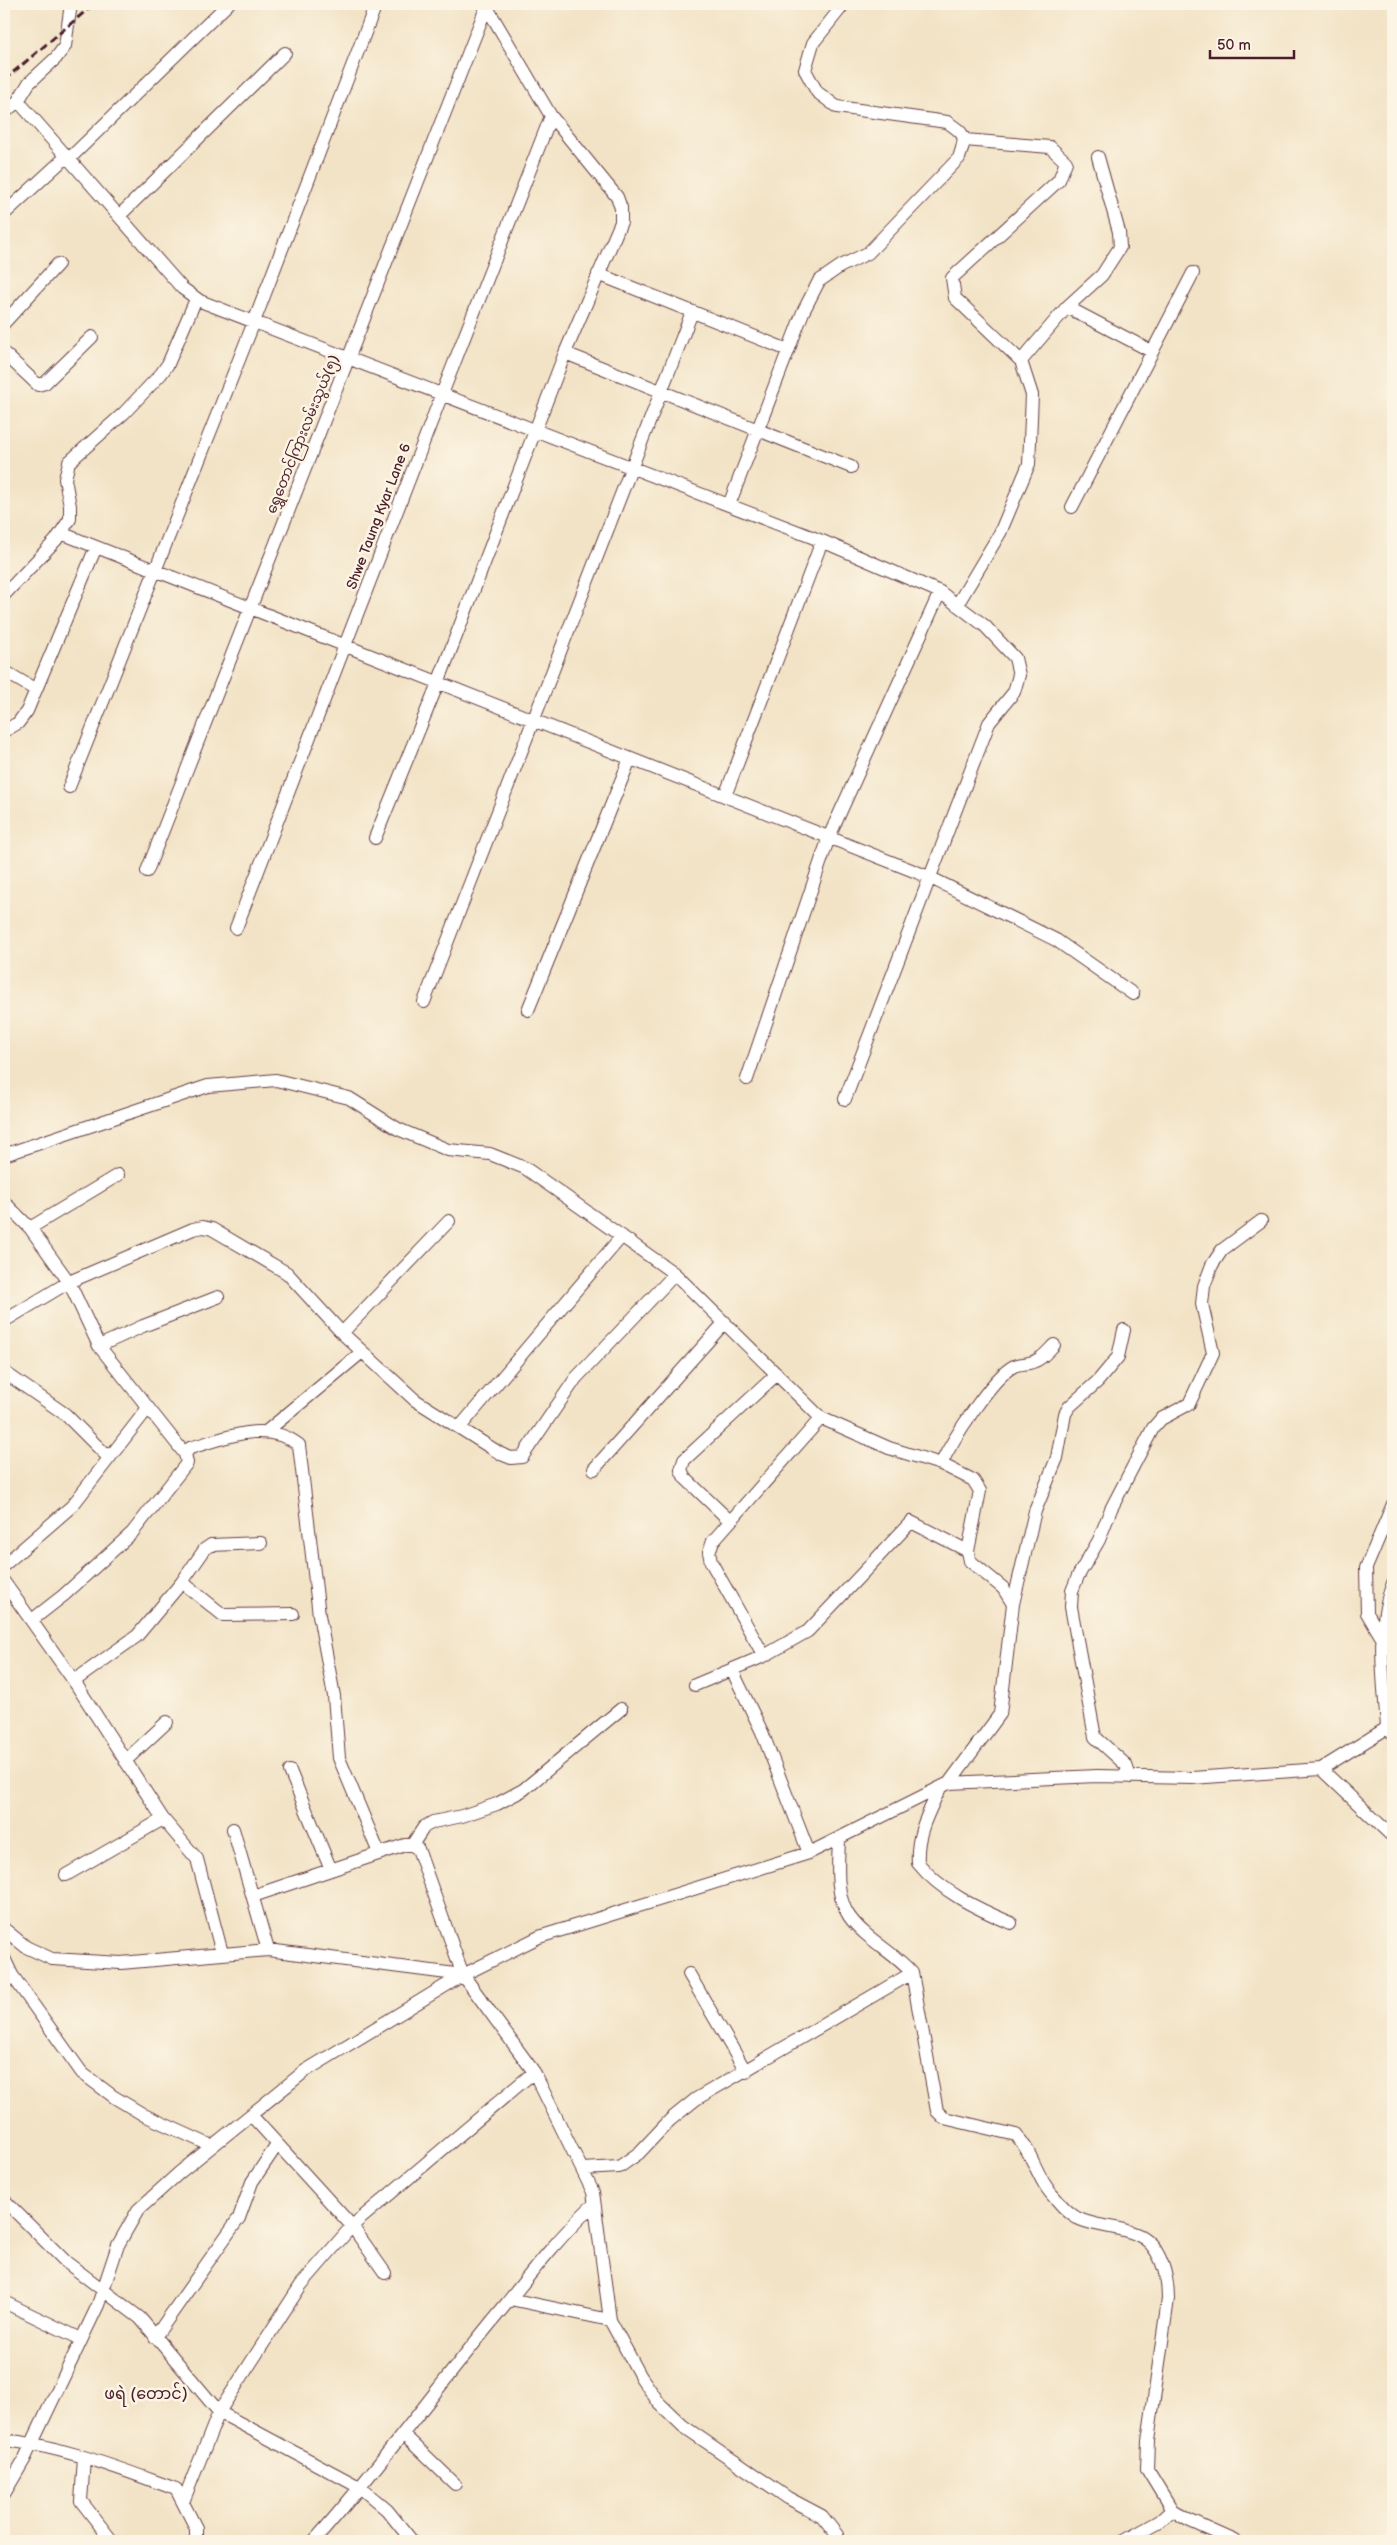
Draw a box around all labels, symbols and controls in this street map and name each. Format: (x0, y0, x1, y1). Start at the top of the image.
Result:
scale bar (1210, 28, 1293, 60)
text: 50 m (1217, 36, 1251, 55)
street label: ရွှေတောင်ကြားလမ်းသွယ်(၅) (261, 352, 345, 517)
street label: Shwe Taung Kyar Lane 6 (343, 440, 414, 592)
district label: ဖရဲ (တောင်) (104, 2382, 188, 2407)

